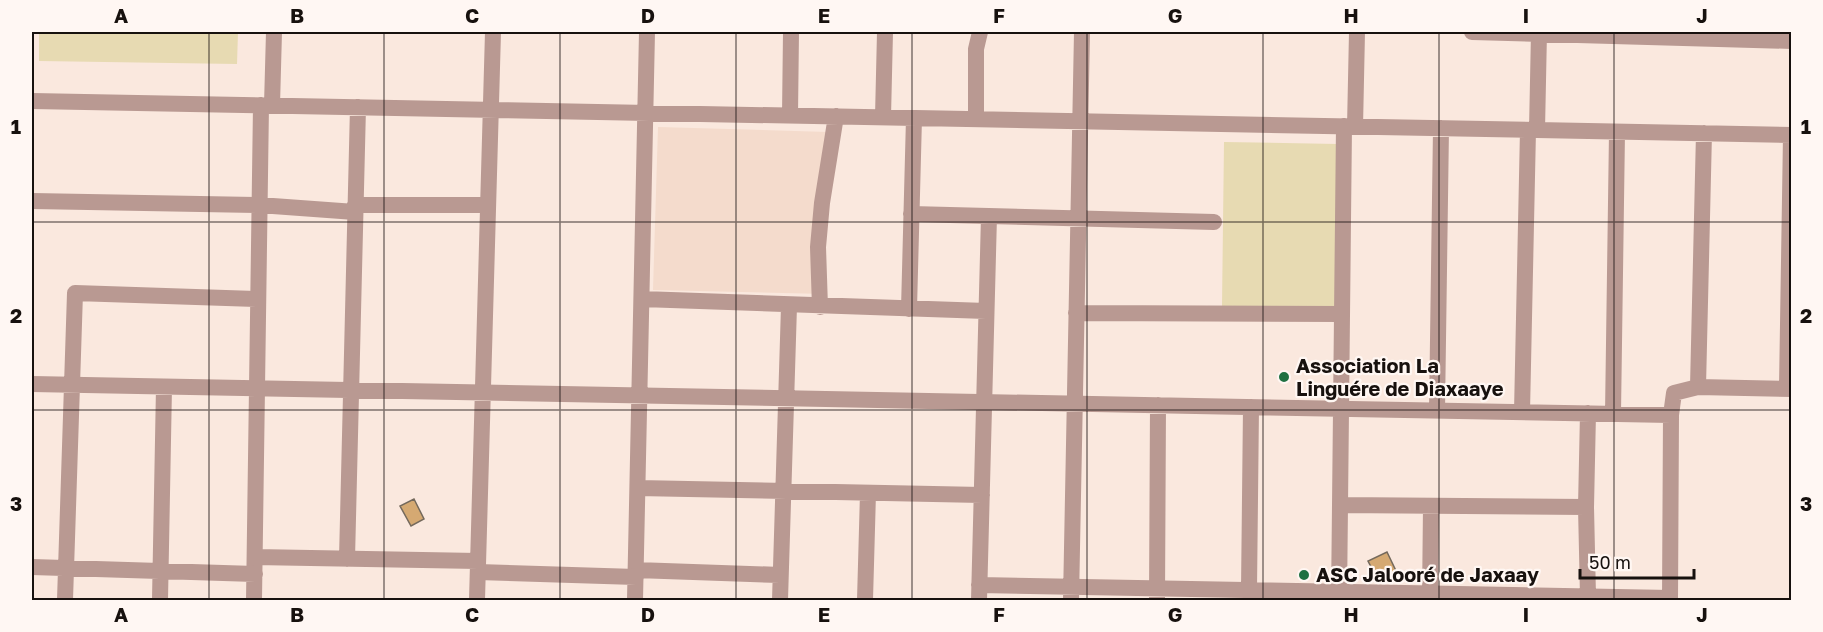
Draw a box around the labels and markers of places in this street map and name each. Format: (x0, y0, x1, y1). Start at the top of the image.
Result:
place label: Association La Linguére de Diaxaaye (1296, 353, 1504, 400)
marker: Association La Linguére de Diaxaaye (1277, 370, 1291, 384)
place label: ASC Jalooré de Jaxaay (1316, 562, 1539, 586)
marker: ASC Jalooré de Jaxaay (1297, 568, 1311, 582)

